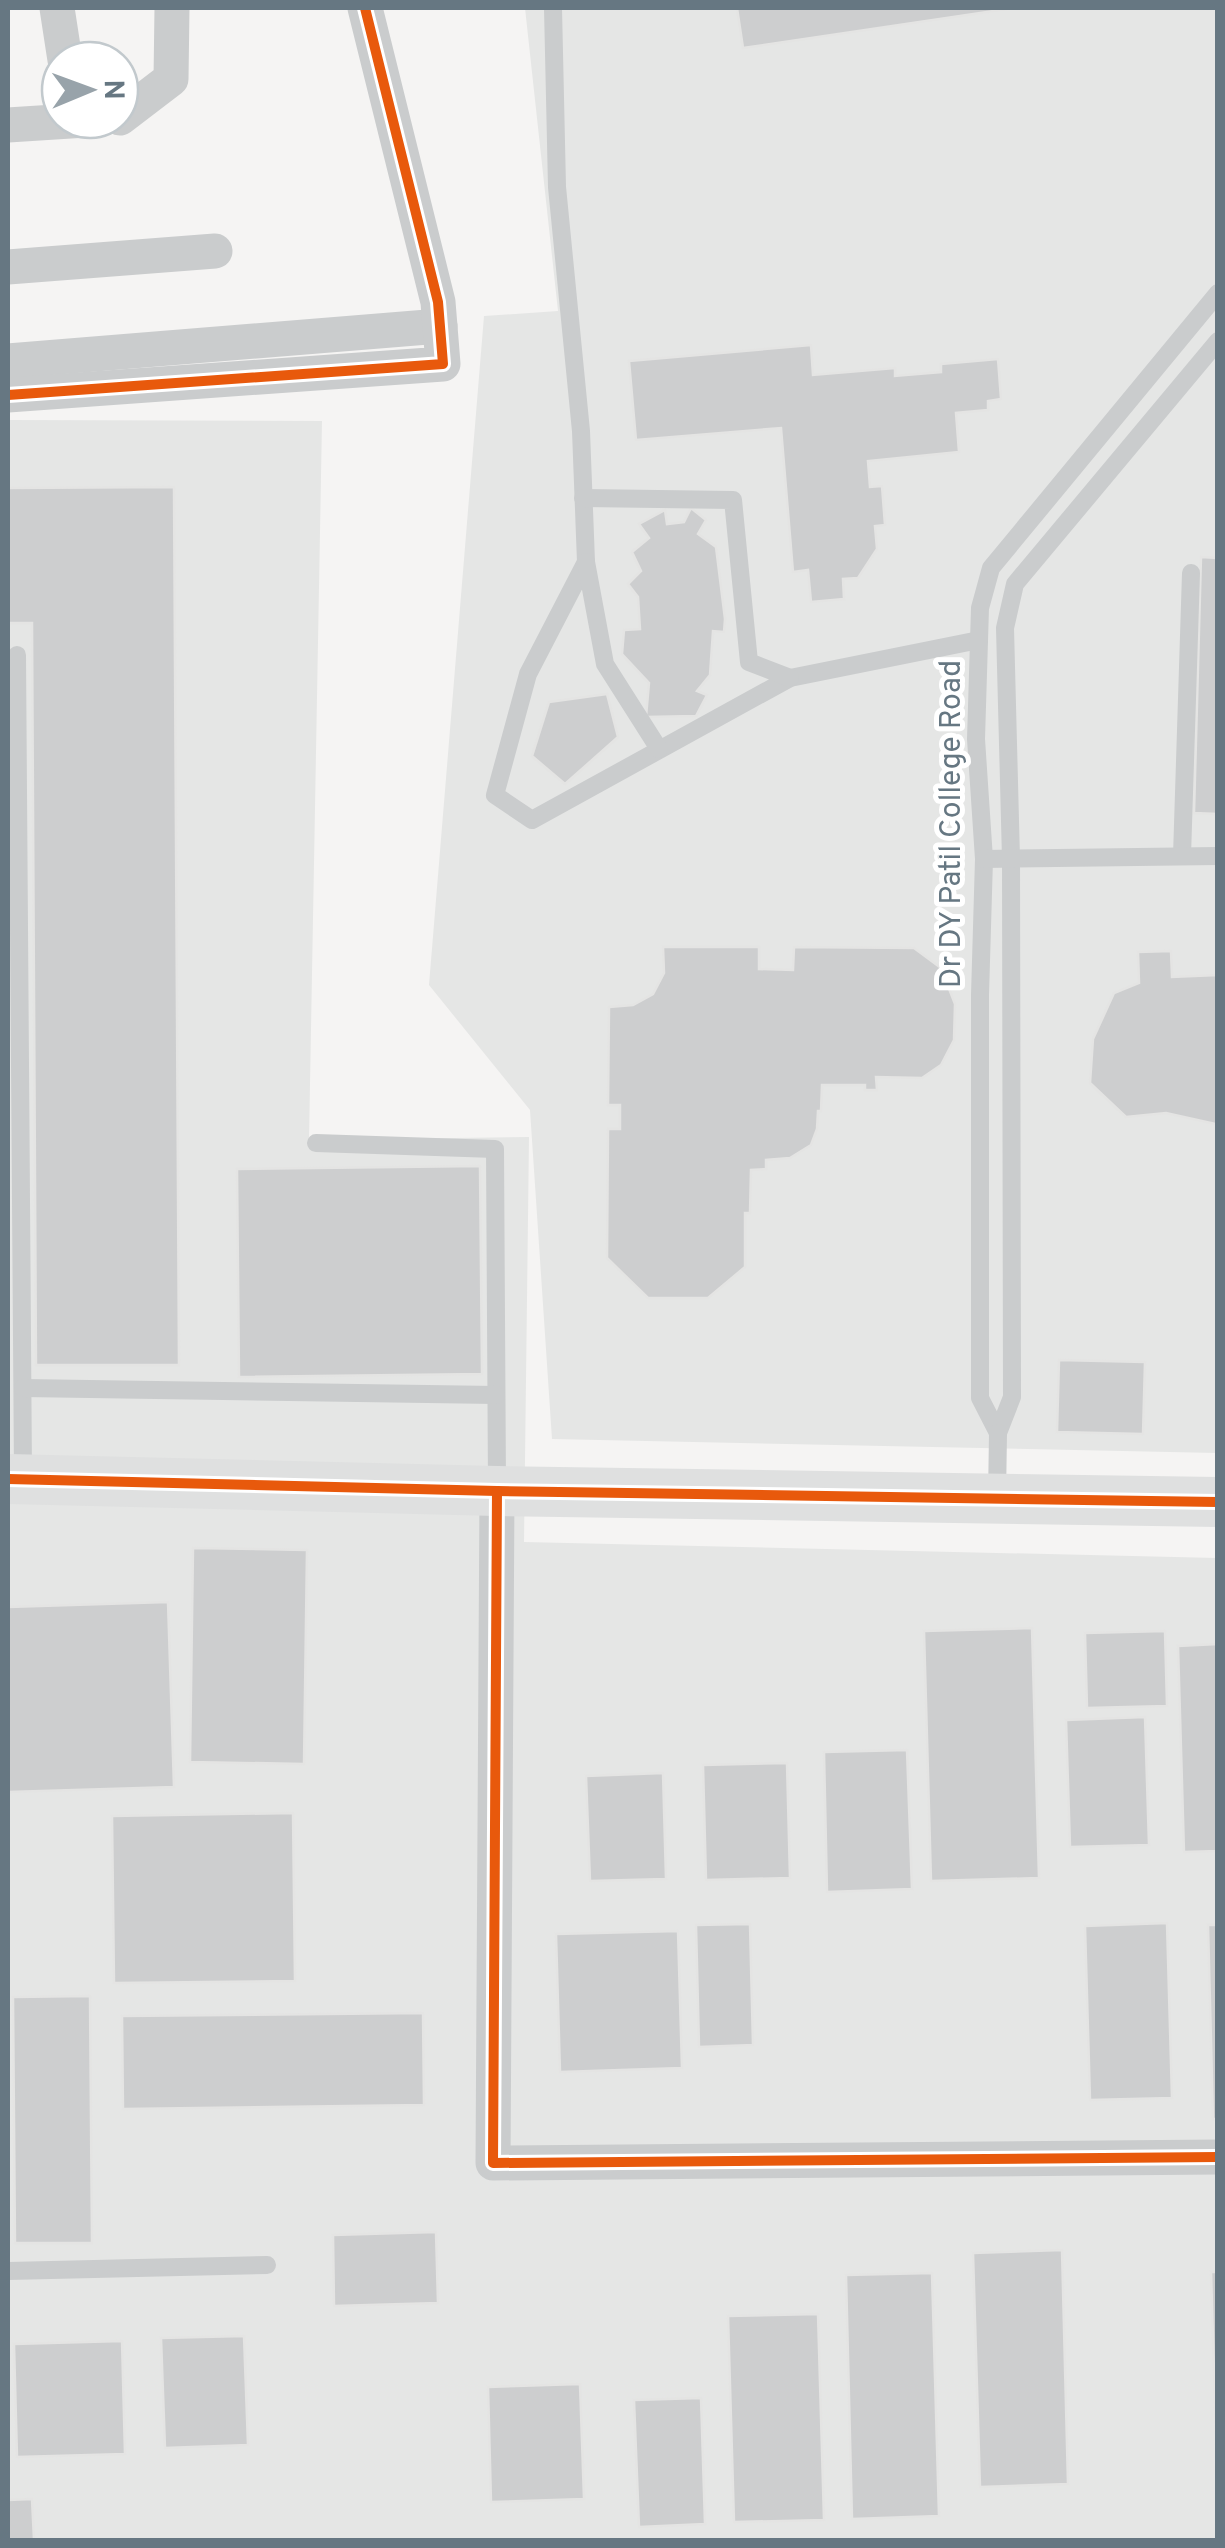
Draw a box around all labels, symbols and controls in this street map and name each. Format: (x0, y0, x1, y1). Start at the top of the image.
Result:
north arrow (40, 40, 140, 140)
text: N (94, 79, 130, 100)
street label: Dr DY Patil College Road (934, 660, 971, 988)

